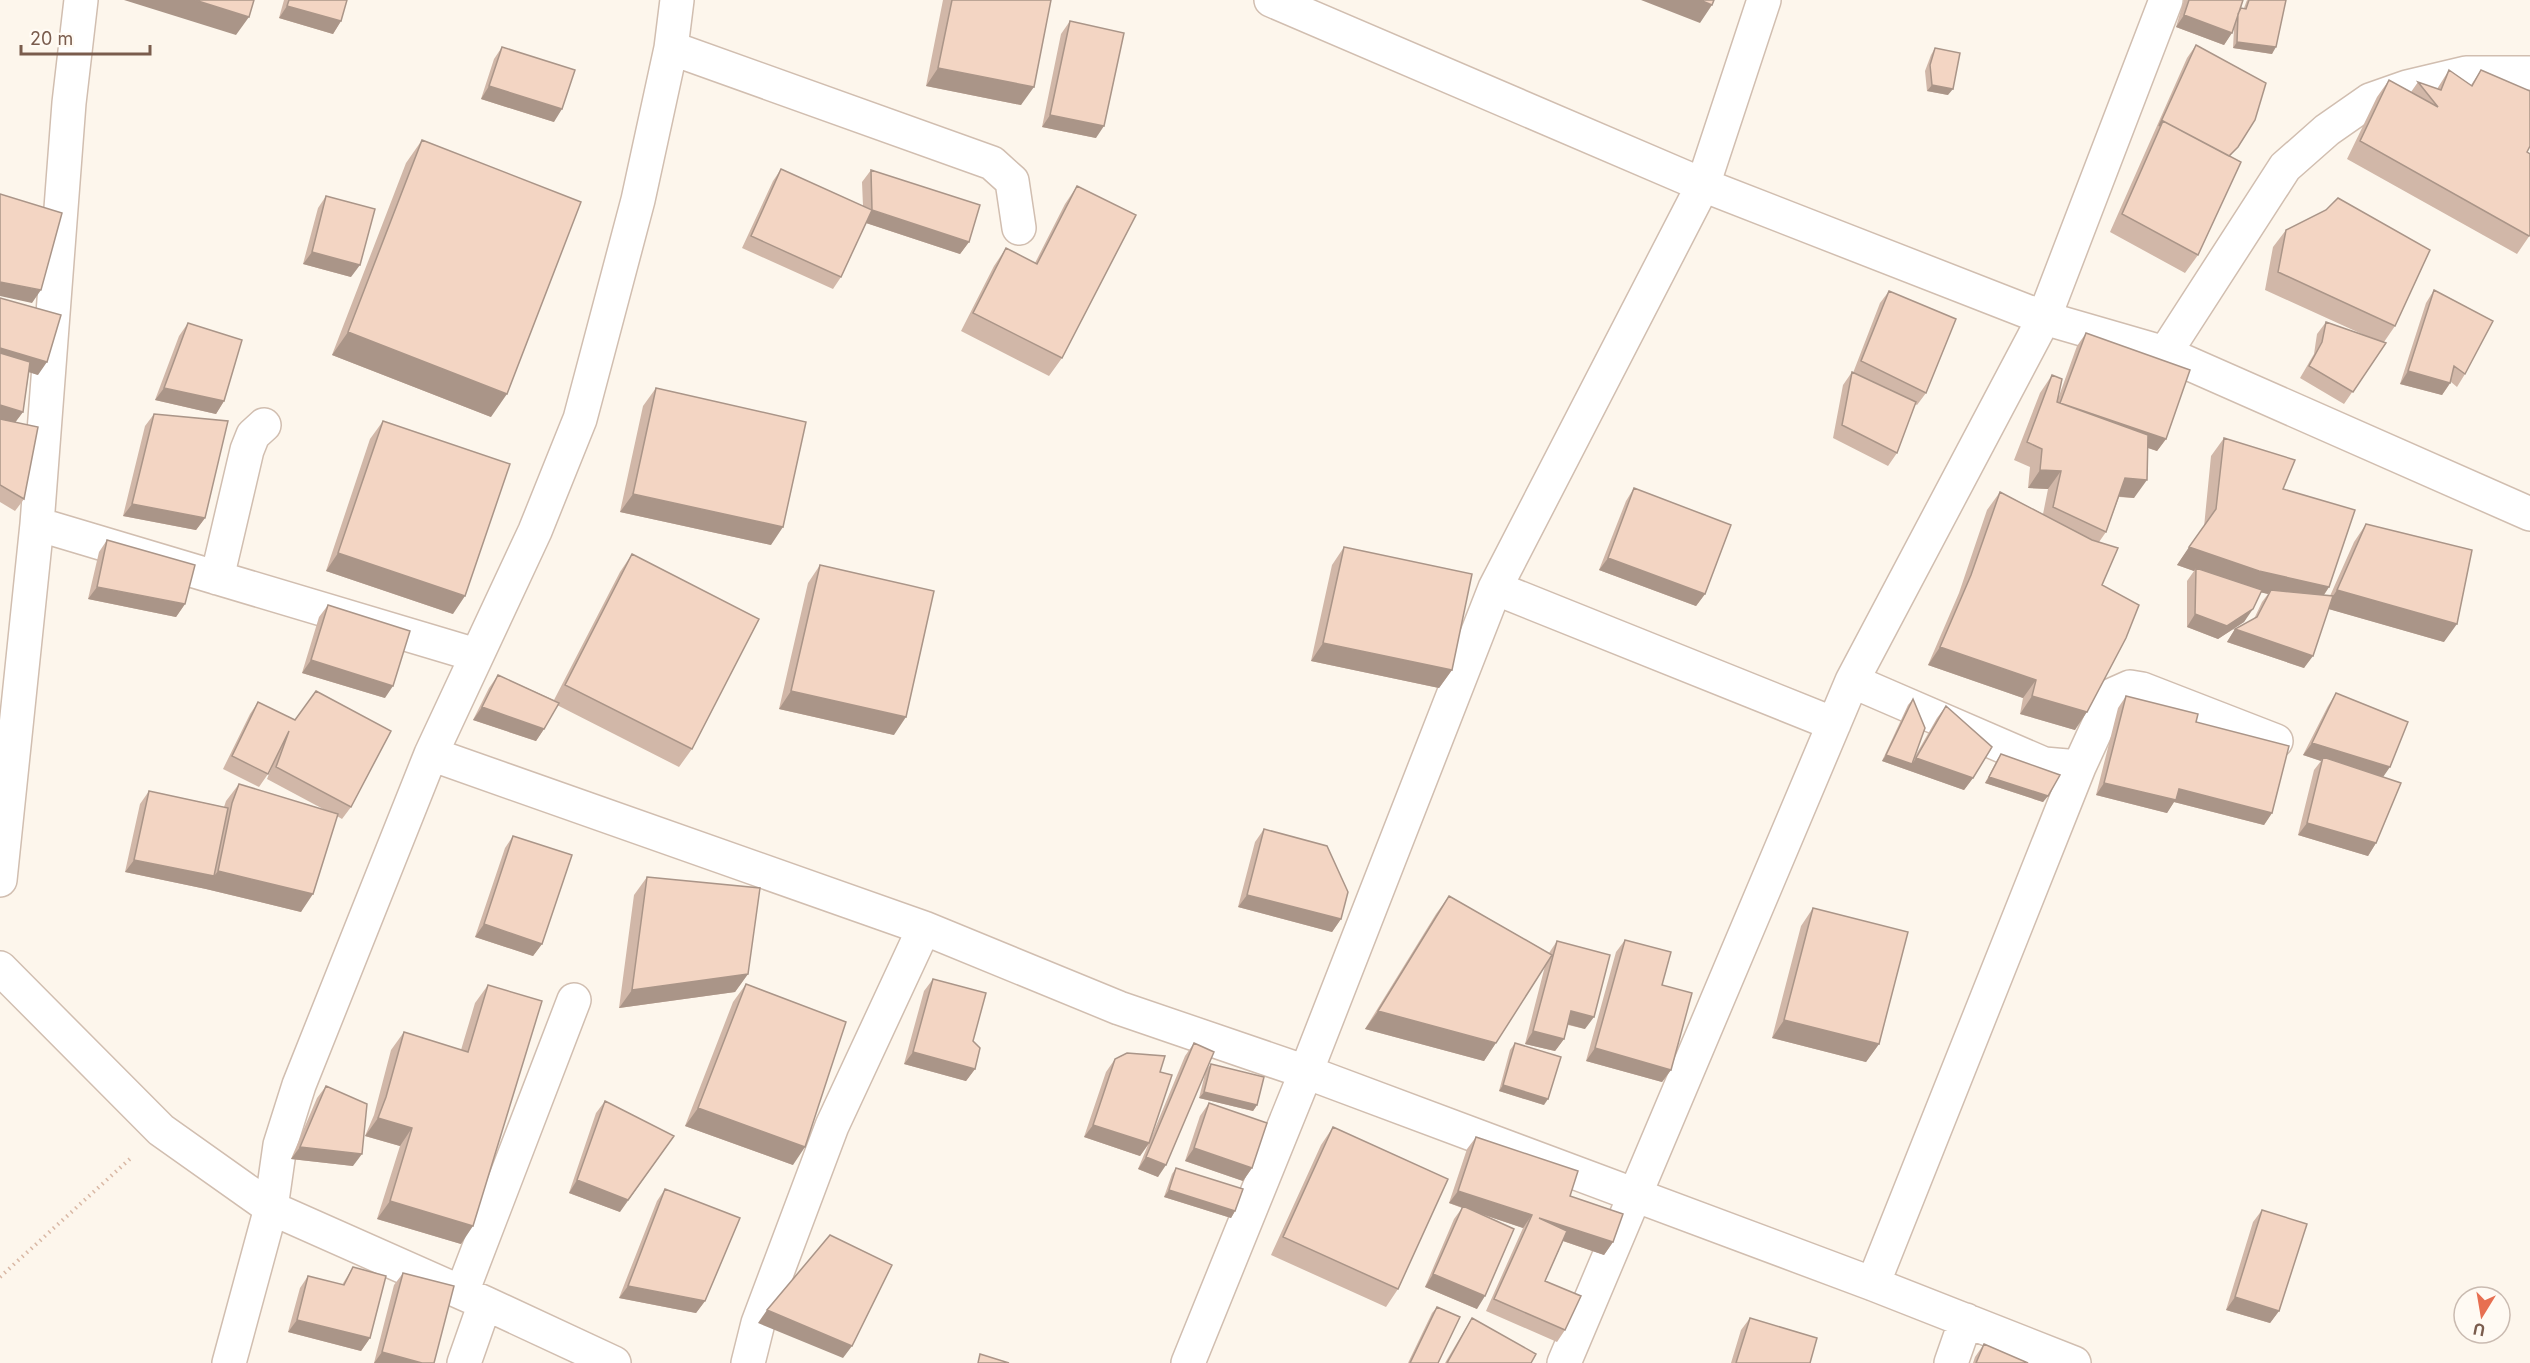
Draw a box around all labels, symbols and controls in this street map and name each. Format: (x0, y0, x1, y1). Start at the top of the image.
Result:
scale bar (21, 18, 150, 56)
text: 20 m (30, 28, 73, 49)
north arrow (2452, 1285, 2512, 1345)
text: U (2471, 1319, 2487, 1341)

